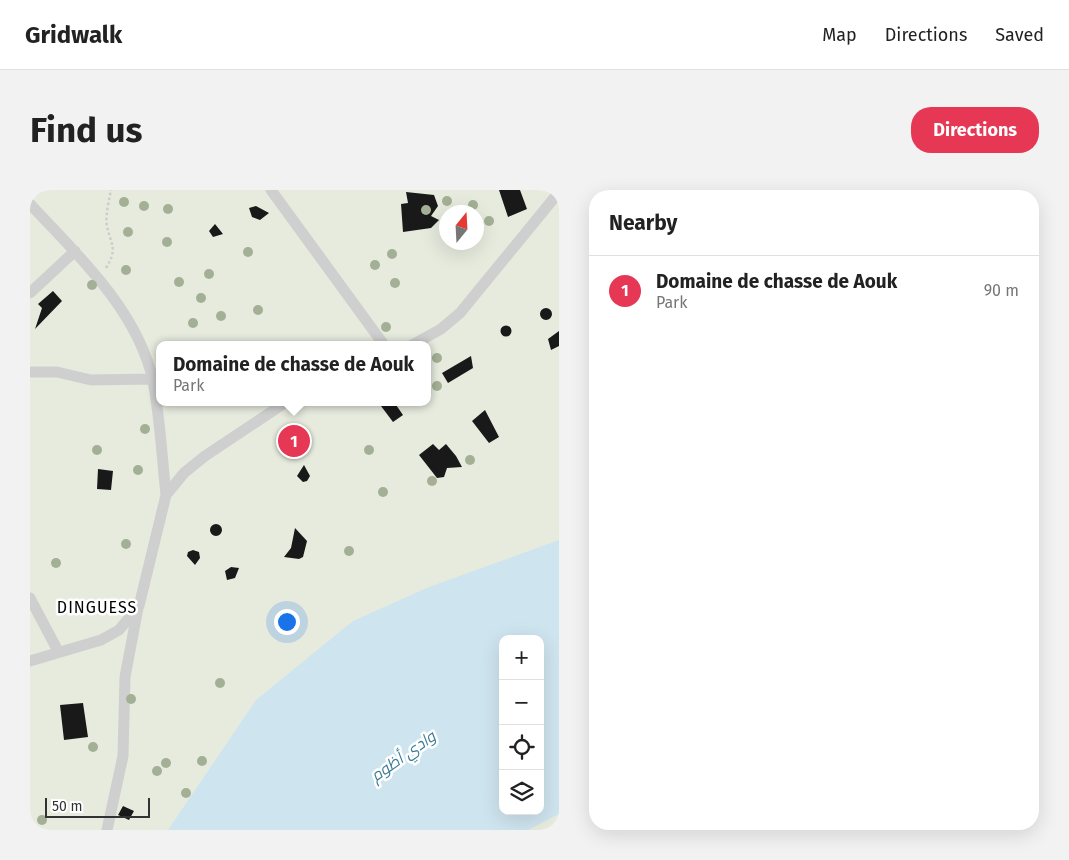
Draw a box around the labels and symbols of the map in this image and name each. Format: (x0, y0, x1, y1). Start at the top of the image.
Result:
north arrow (439, 205, 484, 250)
pin: 1 (278, 422, 310, 460)
district label: DINGUESS (57, 598, 137, 617)
your location (274, 609, 300, 635)
water label: وادي أظوم (366, 725, 442, 788)
scale bar (45, 795, 150, 818)

